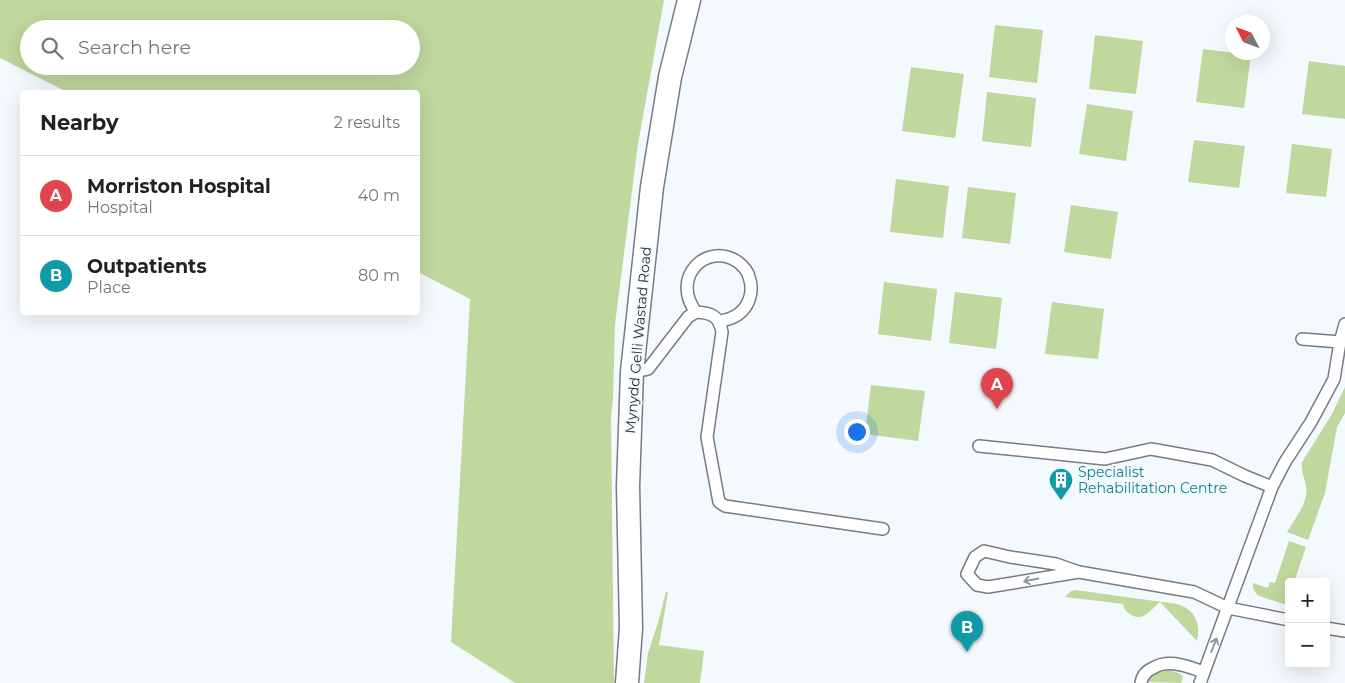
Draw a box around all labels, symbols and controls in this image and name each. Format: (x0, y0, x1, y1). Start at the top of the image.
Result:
north arrow (1225, 15, 1270, 60)
search box (20, 20, 420, 75)
icon: search (38, 34, 66, 62)
text: Search here (78, 36, 191, 59)
text: Nearby (40, 110, 119, 135)
text: 2 results (334, 113, 400, 132)
text: Morriston Hospital (87, 175, 271, 198)
text: A (50, 186, 62, 205)
text: 40 m (358, 186, 400, 205)
text: Hospital (87, 198, 153, 217)
street label: Mynydd Gelli Wastad Road (621, 246, 655, 434)
text: Outpatients (87, 255, 206, 278)
text: B (50, 266, 62, 285)
text: 80 m (358, 266, 400, 285)
text: Place (87, 278, 131, 297)
pin: A (981, 368, 1013, 409)
your location (844, 419, 870, 445)
place label: Specialist Rehabilitation Centre (1078, 463, 1227, 497)
building icon: Specialist Rehabilitation Centre (1048, 467, 1074, 501)
one-way arrow (1024, 576, 1040, 585)
map controls (1285, 578, 1330, 668)
button: + (1285, 578, 1330, 623)
pin: B (951, 611, 983, 652)
button: − (1285, 623, 1330, 668)
one-way arrow (1210, 638, 1219, 654)

